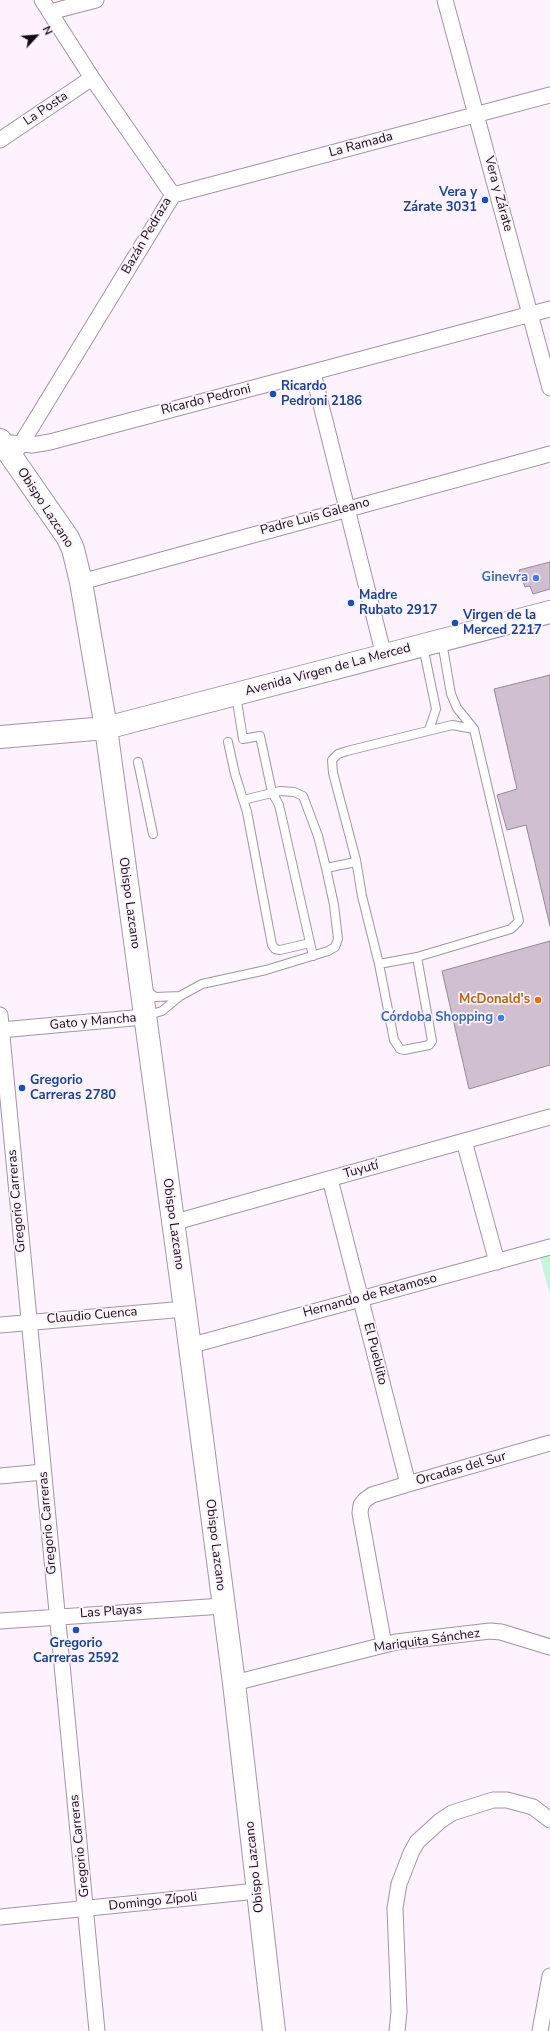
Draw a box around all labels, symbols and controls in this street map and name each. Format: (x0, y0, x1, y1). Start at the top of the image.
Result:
north arrow (16, 16, 56, 56)
text: N (39, 24, 56, 38)
street label: La Posta (21, 89, 71, 129)
street label: La Ramada (327, 129, 395, 161)
street label: Vera y Zárate (480, 155, 516, 233)
place label: Vera y Zárate 3031 (403, 185, 477, 216)
street label: Bazán Pedraza (119, 195, 175, 277)
marker: Vera y Zárate 3031 (480, 195, 490, 205)
place label: Ricardo Pedroni 2186 (281, 379, 362, 410)
street label: Ricardo Pedroni (160, 381, 252, 419)
marker: Ricardo Pedroni 2186 (268, 389, 278, 399)
street label: Obispo Lazcano (13, 465, 77, 551)
street label: Padre Luis Galeano (259, 495, 371, 539)
place label: Ginevra (482, 570, 528, 586)
marker: Ginevra (531, 573, 541, 583)
place label: Madre Rubato 2917 (359, 588, 437, 619)
marker: Madre Rubato 2917 (346, 598, 356, 608)
place label: Virgen de la Merced 2217 (463, 608, 542, 639)
marker: Virgen de la Merced 2217 (450, 618, 460, 628)
street label: Avenida Virgen de La Merced (244, 640, 412, 700)
street label: Obispo Lazcano (115, 856, 143, 950)
place label: McDonald's (459, 992, 530, 1008)
marker: McDonald's (533, 995, 543, 1005)
street label: Gato y Mancha (49, 1010, 137, 1034)
place label: Córdoba Shopping (381, 1010, 493, 1026)
marker: Córdoba Shopping (496, 1013, 506, 1023)
place label: Gregorio Carreras 2780 (30, 1073, 116, 1104)
marker: Gregorio Carreras 2780 (17, 1083, 27, 1093)
street label: Gregorio Carreras (5, 1149, 29, 1253)
street label: Tuyutí (342, 1158, 380, 1182)
street label: Obispo Lazcano (159, 1177, 187, 1271)
street label: Hernando de Retamoso (301, 1271, 439, 1321)
street label: Claudio Cuenca (46, 1304, 138, 1328)
street label: El Pueblito (360, 1321, 390, 1387)
street label: Orcadas del Sur (414, 1449, 508, 1489)
street label: Gregorio Carreras (36, 1471, 60, 1575)
street label: Obispo Lazcano (202, 1498, 228, 1592)
street label: Las Playas (79, 1602, 143, 1622)
marker: Gregorio Carreras 2592 (71, 1625, 81, 1635)
street label: Mariquita Sánchez (373, 1626, 481, 1656)
place label: Gregorio Carreras 2592 (33, 1636, 119, 1667)
street label: Gregorio Carreras (67, 1794, 93, 1898)
street label: Obispo Lazcano (242, 1820, 268, 1914)
street label: Domingo Zípoli (108, 1890, 198, 1914)

